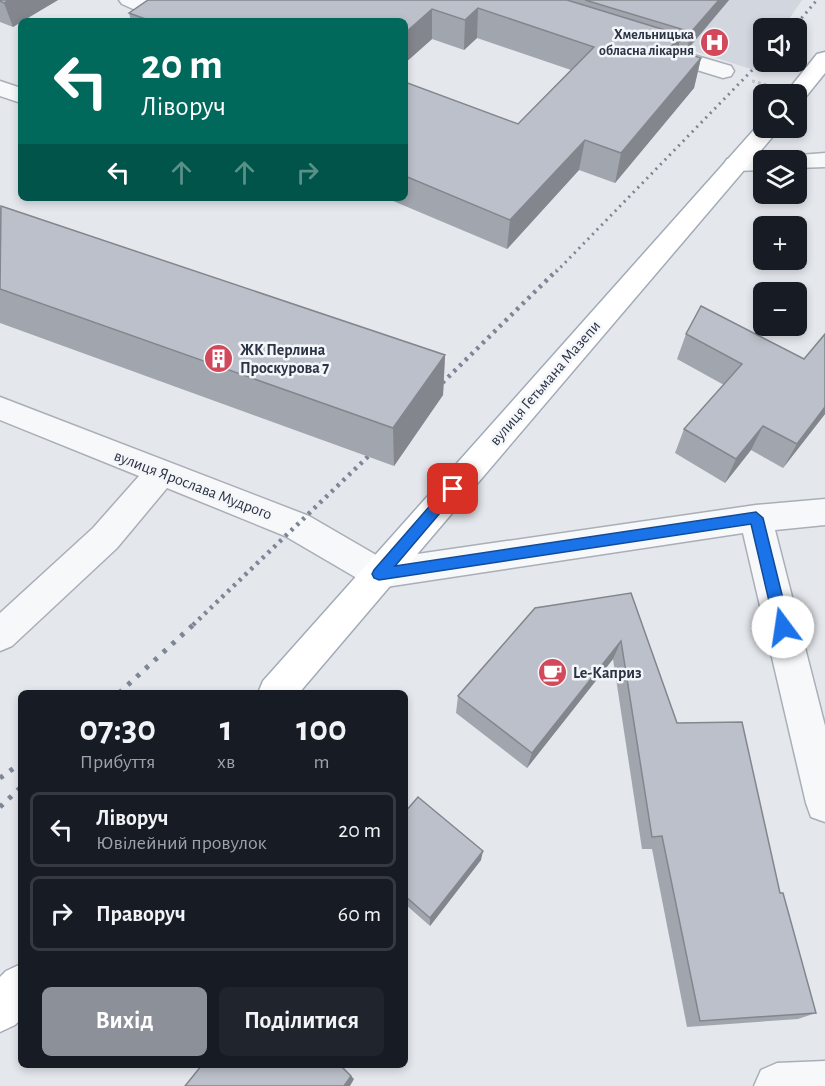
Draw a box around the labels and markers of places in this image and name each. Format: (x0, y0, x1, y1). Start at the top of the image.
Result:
hospital icon: Хмельницька обласна лікарня (699, 27, 731, 59)
place label: Хмельницька обласна лікарня (599, 28, 694, 58)
place label: ЖК Перлина Проскурова 7 (240, 342, 329, 377)
building icon: ЖК Перлина Проскурова 7 (203, 343, 235, 375)
pin (427, 463, 478, 514)
cafe icon: Le-Каприз (536, 657, 568, 689)
place label: Le-Каприз (573, 665, 642, 681)

